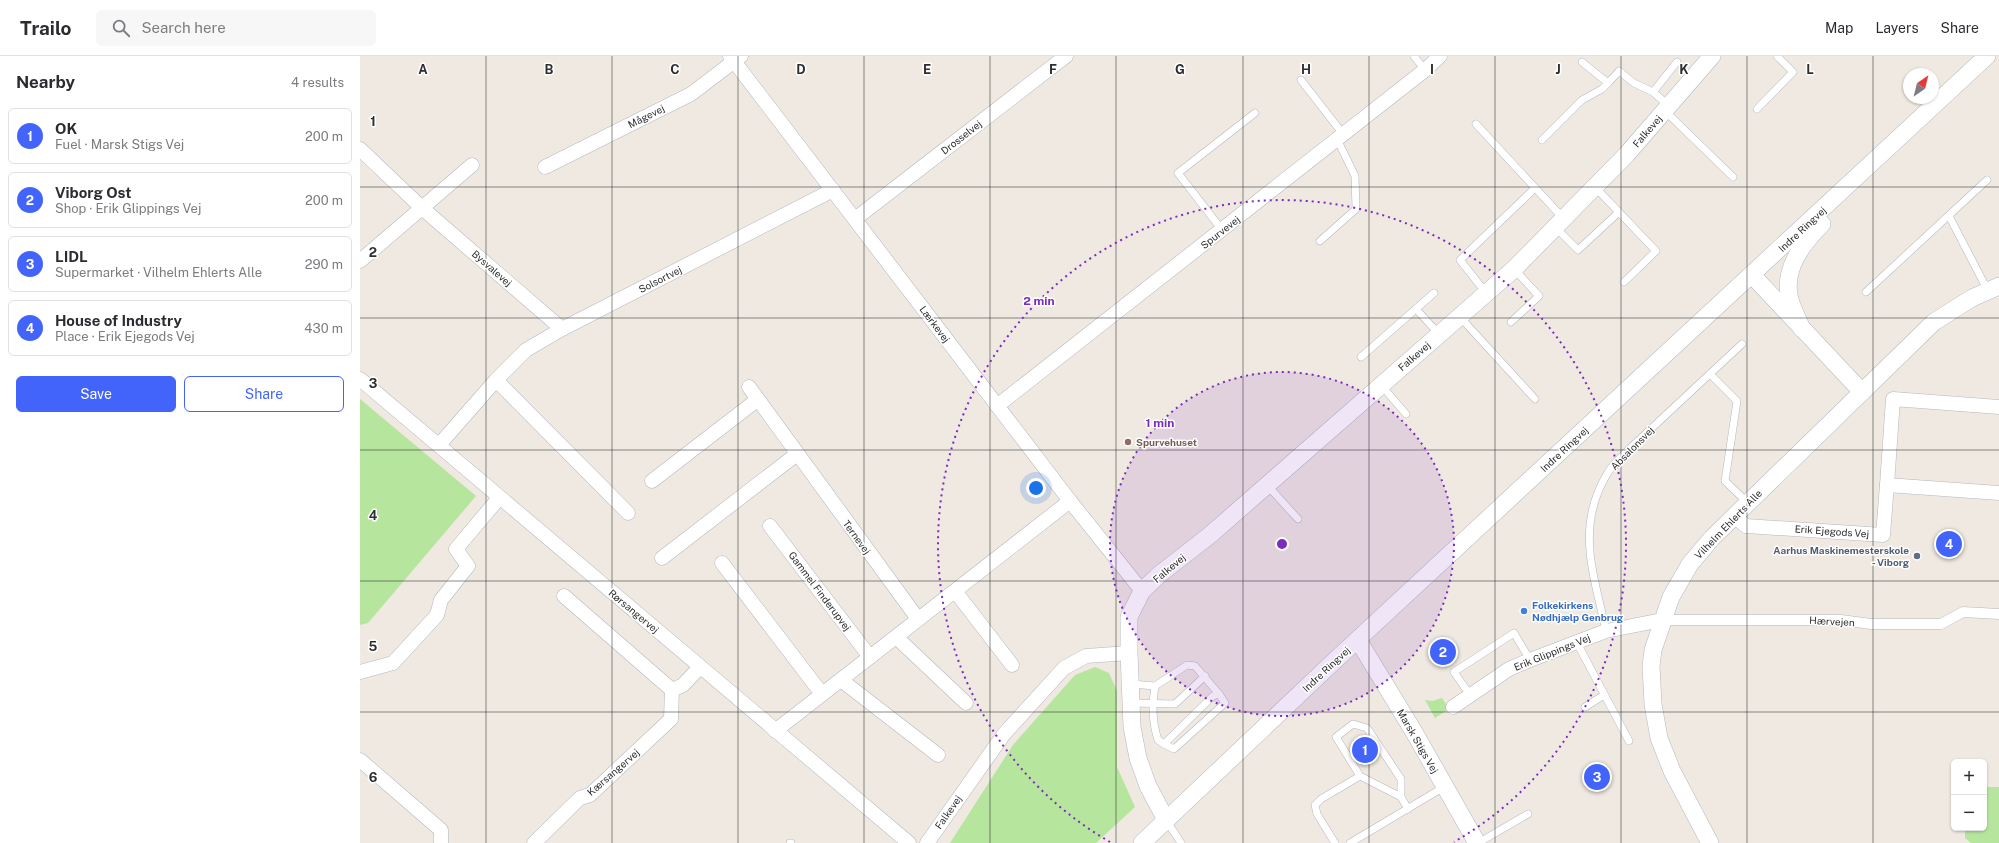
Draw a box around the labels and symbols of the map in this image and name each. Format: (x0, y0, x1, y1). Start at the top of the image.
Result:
text: A (418, 62, 428, 77)
text: B (545, 62, 554, 77)
text: C (670, 62, 680, 77)
text: D (796, 62, 806, 77)
text: E (923, 62, 931, 77)
text: F (1049, 62, 1057, 77)
text: G (1175, 62, 1185, 77)
text: H (1301, 62, 1311, 77)
text: I (1430, 62, 1434, 77)
text: J (1555, 62, 1561, 77)
text: K (1679, 62, 1689, 77)
text: L (1806, 62, 1814, 77)
north arrow (1903, 68, 1939, 104)
street label: Mågevej (626, 102, 666, 130)
street label: Falkevej (1630, 113, 1664, 149)
text: 1 (370, 114, 376, 129)
street label: Drosselvej (938, 117, 984, 157)
street label: Indre Ringvej (1776, 204, 1828, 254)
street label: Spurvevej (1198, 213, 1242, 251)
text: 2 (369, 245, 377, 260)
street label: Bysvalevej (470, 247, 514, 289)
street label: Solsortvej (636, 263, 684, 295)
text: 2 min (1023, 294, 1055, 308)
street label: Lærkevej (917, 303, 953, 345)
street label: Falkevej (1396, 339, 1432, 373)
text: 3 (369, 376, 378, 391)
text: 1 min (1146, 416, 1174, 430)
street label: Indre Ringvej (1538, 424, 1590, 474)
street label: Absalonsvej (1608, 424, 1656, 472)
place label: Spurvehuset (1136, 436, 1197, 448)
marker: Spurvehuset (1123, 437, 1133, 447)
your location (1026, 478, 1046, 498)
street label: Vilhelm Ehlerts Alle (1692, 487, 1764, 561)
text: 4 (369, 508, 378, 523)
street label: Ternevej (841, 518, 873, 556)
street label: Erik Ejegods Vej (1794, 522, 1870, 540)
pin: 4 (1936, 529, 1962, 559)
centre of rings (1275, 537, 1289, 551)
place label: Aarhus Maskinemesterskole - Viborg (1773, 544, 1910, 568)
street label: Gammel Finderupvej (786, 549, 854, 633)
street label: Falkevej (1150, 551, 1188, 585)
marker: Aarhus Maskinemesterskole - Viborg (1912, 551, 1922, 561)
street label: Rørsangervej (607, 587, 661, 635)
place label: Folkekirkens Nødhjælp Genbrug (1532, 599, 1624, 623)
marker: Folkekirkens Nødhjælp Genbrug (1519, 606, 1529, 616)
street label: Hærvejen (1809, 614, 1855, 628)
street label: Erik Glippings Vej (1512, 631, 1592, 673)
pin: 2 (1430, 637, 1456, 667)
text: 5 (369, 639, 378, 654)
street label: Indre Ringvej (1300, 644, 1352, 694)
street label: Marsk Stigs Vej (1395, 707, 1441, 775)
pin: 1 (1352, 735, 1378, 765)
street label: Kærsangervej (584, 746, 642, 798)
pin: 3 (1584, 762, 1610, 792)
text: 6 (369, 770, 378, 785)
street label: Falkevej (932, 793, 964, 831)

